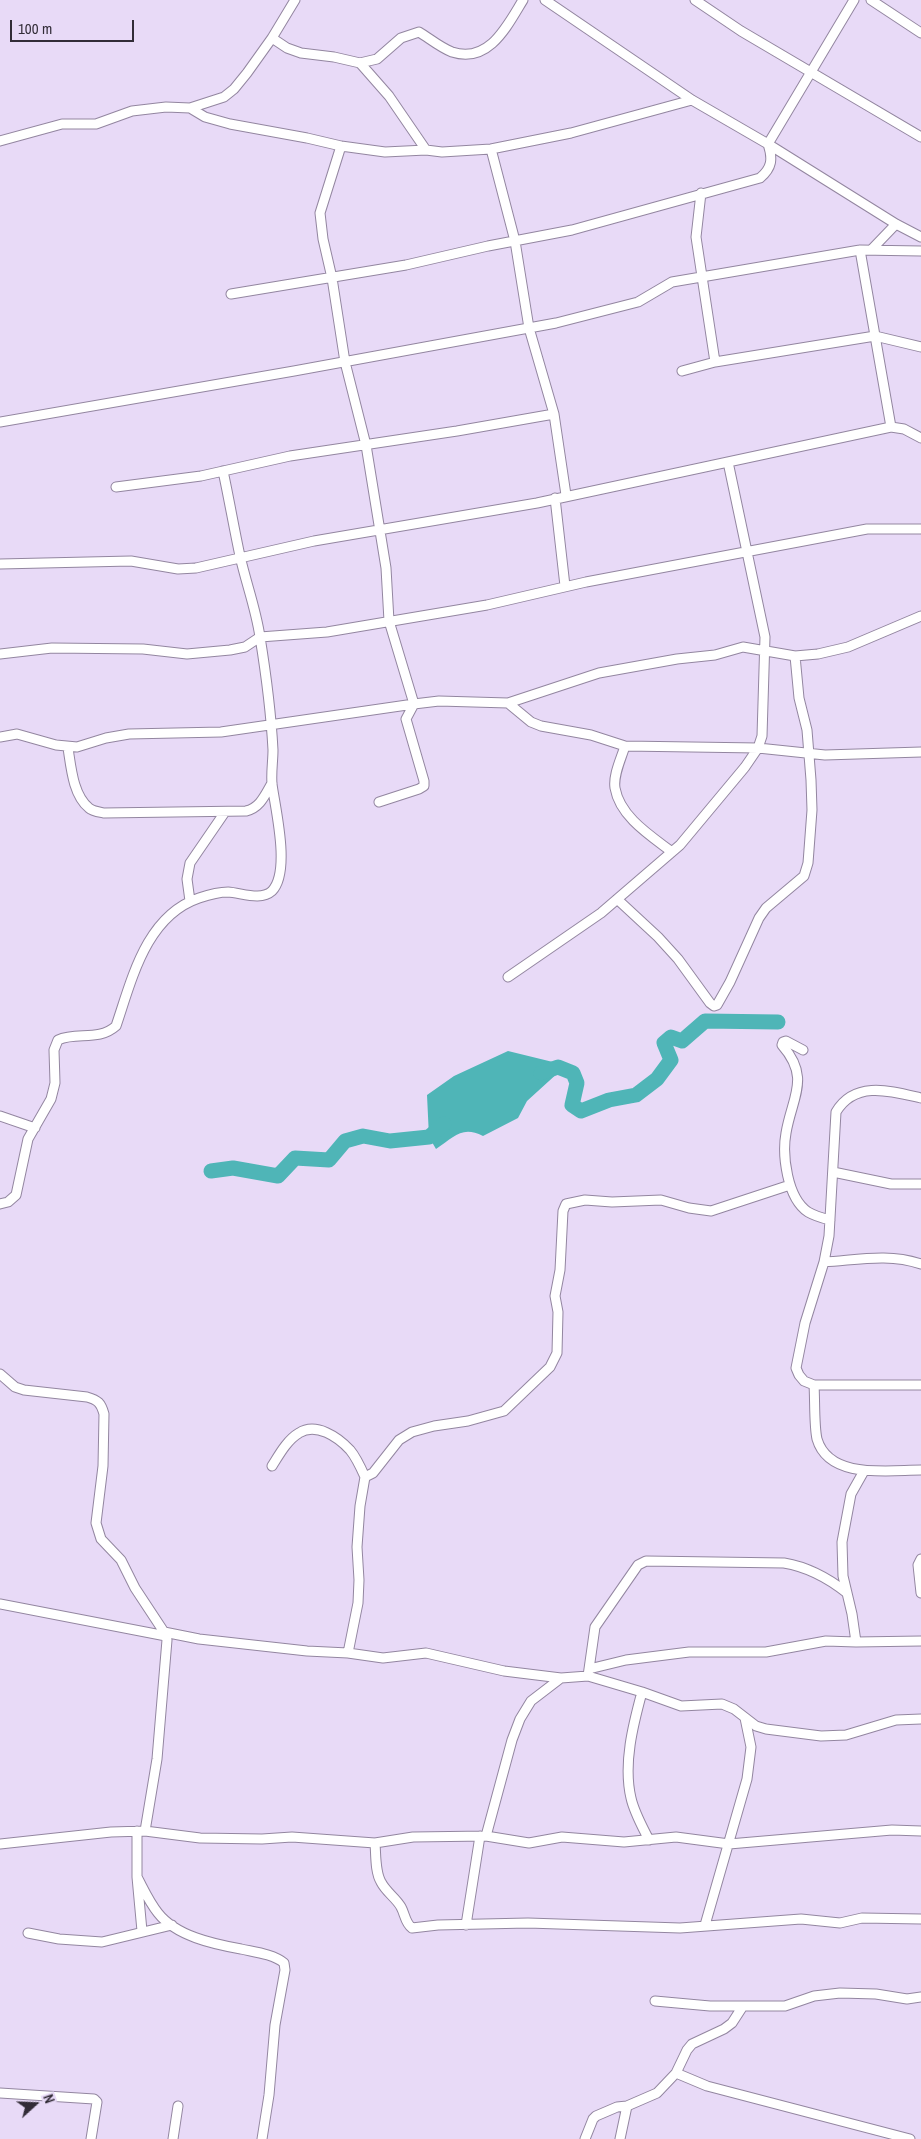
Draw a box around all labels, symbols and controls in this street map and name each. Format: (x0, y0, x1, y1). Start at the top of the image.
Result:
scale bar (12, 10, 136, 42)
text: 100 m (18, 18, 52, 39)
north arrow (10, 2079, 60, 2129)
text: N (39, 2092, 59, 2106)

